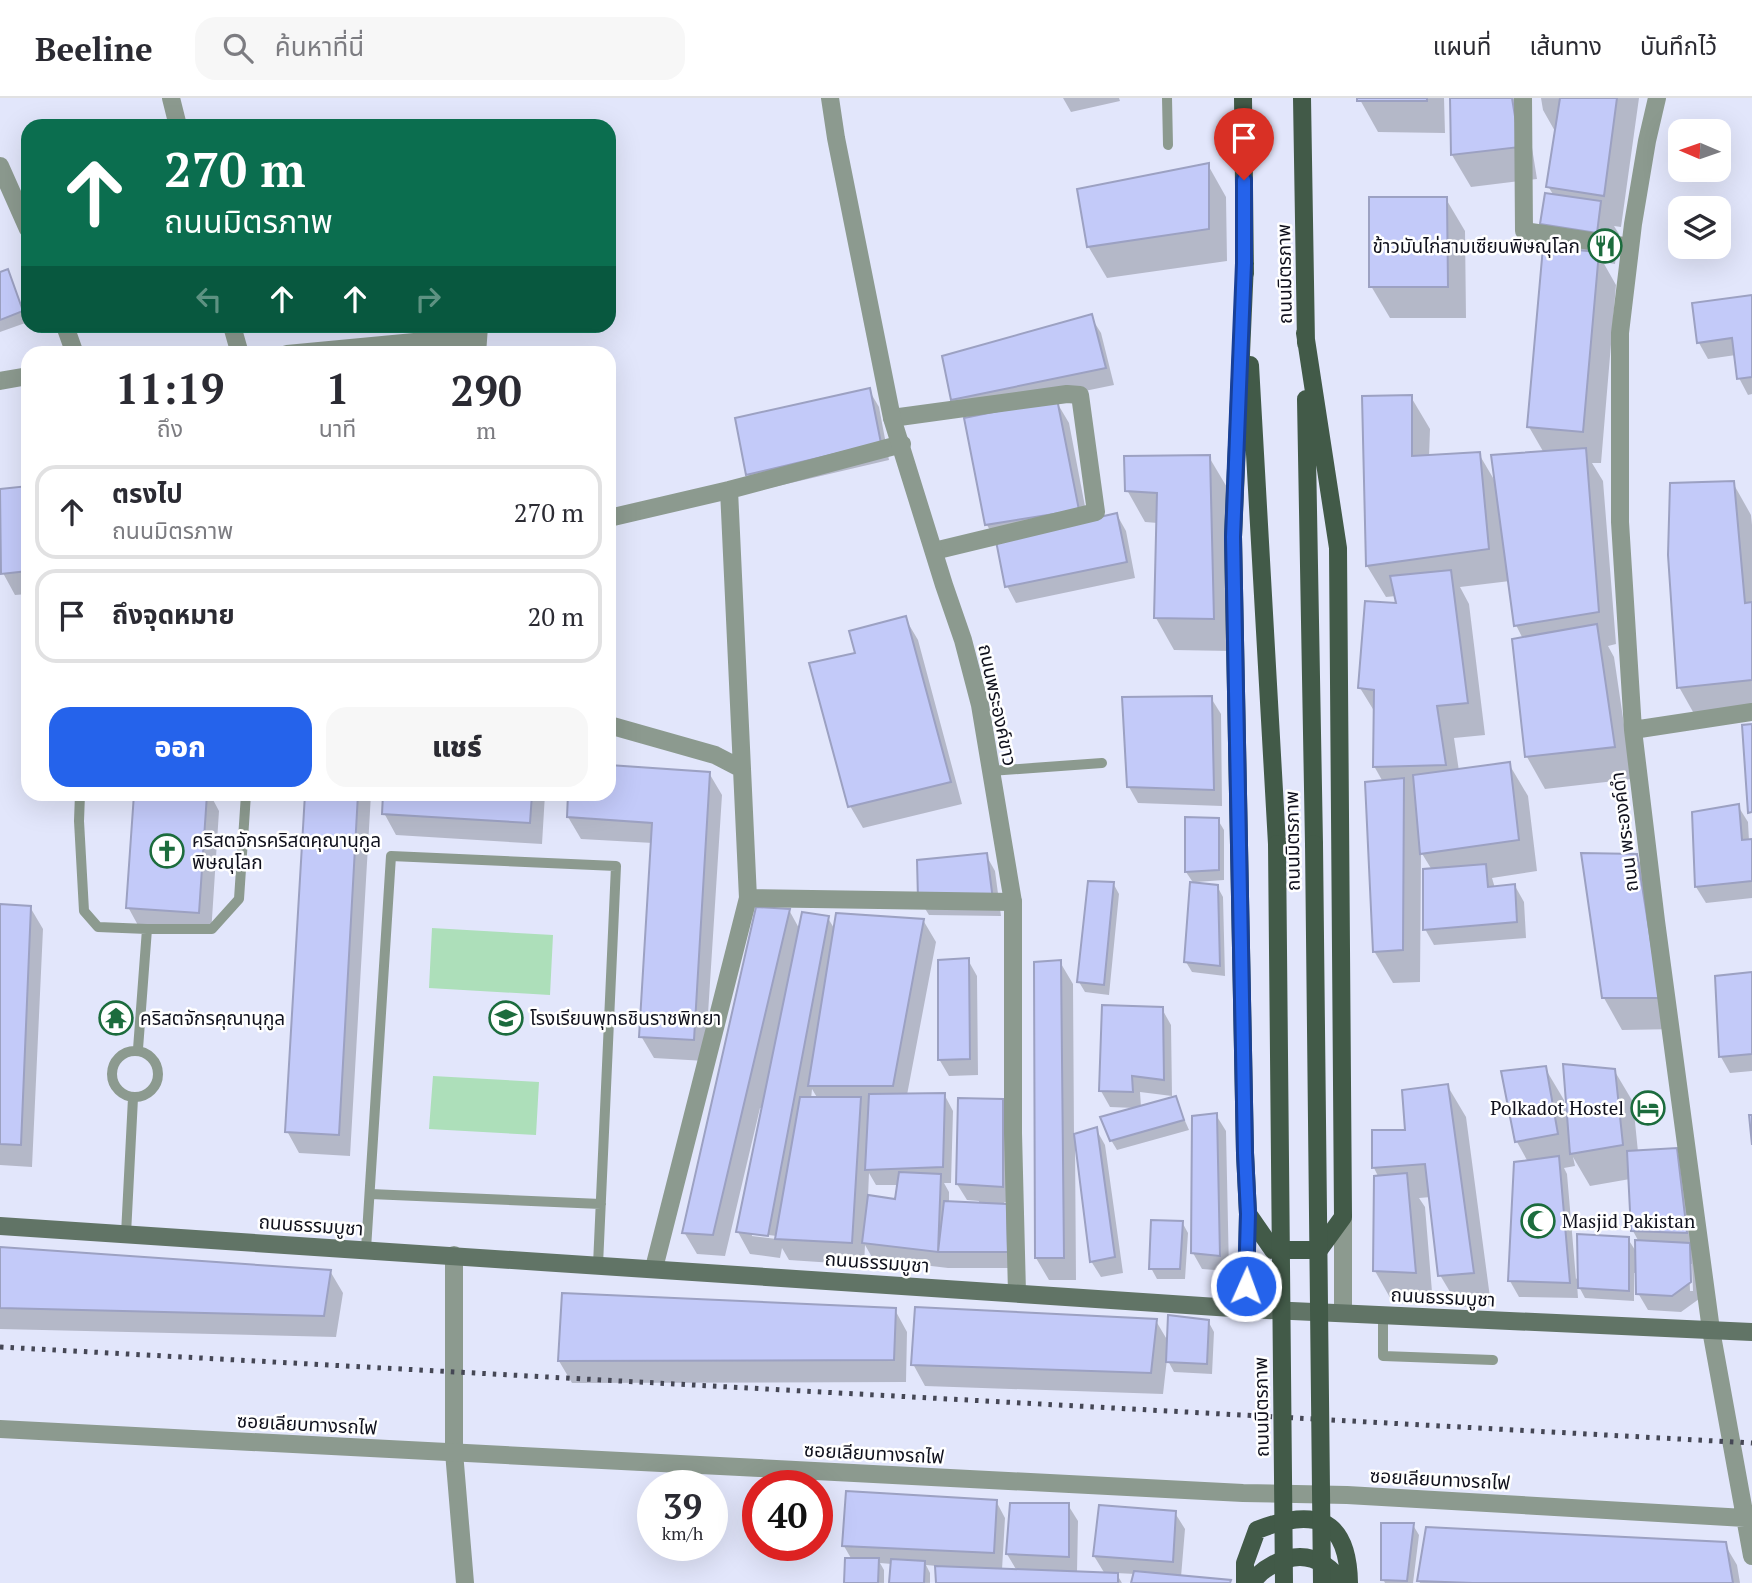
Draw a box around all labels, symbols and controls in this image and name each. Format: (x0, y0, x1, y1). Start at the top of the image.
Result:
search box (195, 17, 685, 80)
text: Beeline (35, 27, 153, 70)
icon: search (219, 29, 257, 67)
text: ค้นหาที่นี่ (275, 29, 364, 63)
text: แผนที่ (1433, 30, 1491, 62)
text: เส้นทาง (1529, 30, 1602, 62)
text: บันทึกไว้ (1640, 30, 1717, 62)
pin (1214, 108, 1274, 180)
icon: arrive (1225, 119, 1263, 157)
north arrow (1668, 119, 1731, 182)
map controls (1668, 119, 1731, 259)
text: 270 m (164, 136, 306, 201)
icon: ahead (49, 147, 140, 238)
button: layers (1668, 196, 1731, 259)
text: ถนนมิตรภาพ (164, 200, 333, 242)
street label: ถนนมิตรภาพ (1270, 224, 1297, 324)
restaurant icon: ข้าวมันไก่สามเซียนพิษณุโลก (1586, 227, 1624, 265)
place label: ข้าวมันไก่สามเซียนพิษณุโลก (1372, 233, 1580, 258)
icon: left (190, 280, 228, 318)
icon: ahead (263, 280, 301, 318)
icon: ahead (336, 280, 374, 318)
icon: right (409, 280, 447, 318)
text: 11:19 (115, 360, 225, 416)
text: 1 (326, 360, 349, 416)
text: 290 (451, 362, 522, 418)
text: ถึง (157, 413, 183, 444)
text: นาที (319, 413, 356, 444)
text: m (476, 415, 496, 446)
text: ตรงไป (112, 476, 183, 510)
icon: ahead (53, 493, 91, 531)
text: 270 m (514, 495, 584, 529)
text: ถนนมิตรภาพ (112, 515, 233, 546)
icon: arrive (53, 597, 91, 635)
text: ถึงจุดหมาย (112, 597, 235, 631)
text: 20 m (528, 599, 584, 633)
street label: ถนนพระองค์ขาว (973, 642, 1024, 768)
button: ออก (49, 707, 312, 787)
button: แชร์ (326, 707, 588, 787)
street label: ถนน พระองค์ดำ (1604, 771, 1643, 893)
street label: ถนนมิตรภาพ (1278, 791, 1305, 891)
place label: คริสตจักรคริสตคุณานุกูล พิษณุโลก (192, 827, 381, 874)
church icon: คริสตจักรคริสตคุณานุกูล พิษณุโลก (148, 832, 186, 870)
temple icon: คริสตจักรคุณานุกูล (97, 999, 135, 1037)
school or university icon: โรงเรียนพุทธชินราชพิทยา (487, 999, 525, 1037)
place label: คริสตจักรคุณานุกูล (140, 1005, 285, 1031)
place label: โรงเรียนพุทธชินราชพิทยา (530, 1005, 721, 1030)
hotel icon: Polkadot Hostel (1629, 1089, 1667, 1127)
place label: Polkadot Hostel (1490, 1095, 1624, 1120)
mosque icon: Masjid Pakistan (1519, 1202, 1557, 1240)
street label: ถนนธรรมบูชา (258, 1208, 364, 1242)
place label: Masjid Pakistan (1562, 1208, 1695, 1233)
street label: ถนนธรรมบูชา (824, 1245, 930, 1279)
position arrow (1209, 1249, 1283, 1323)
street label: ถนนธรรมบูชา (1390, 1281, 1496, 1313)
street label: ถนนมิตรภาพ (1247, 1357, 1274, 1457)
street label: ซอยเลียบทางรถไฟ (236, 1407, 378, 1440)
street label: ซอยเลียบทางรถไฟ (803, 1436, 945, 1469)
street label: ซอยเลียบทางรถไฟ (1369, 1462, 1511, 1495)
speed limit sign: 40 (742, 1470, 833, 1561)
text: 39 (663, 1483, 702, 1529)
text: km/h (662, 1521, 703, 1545)

